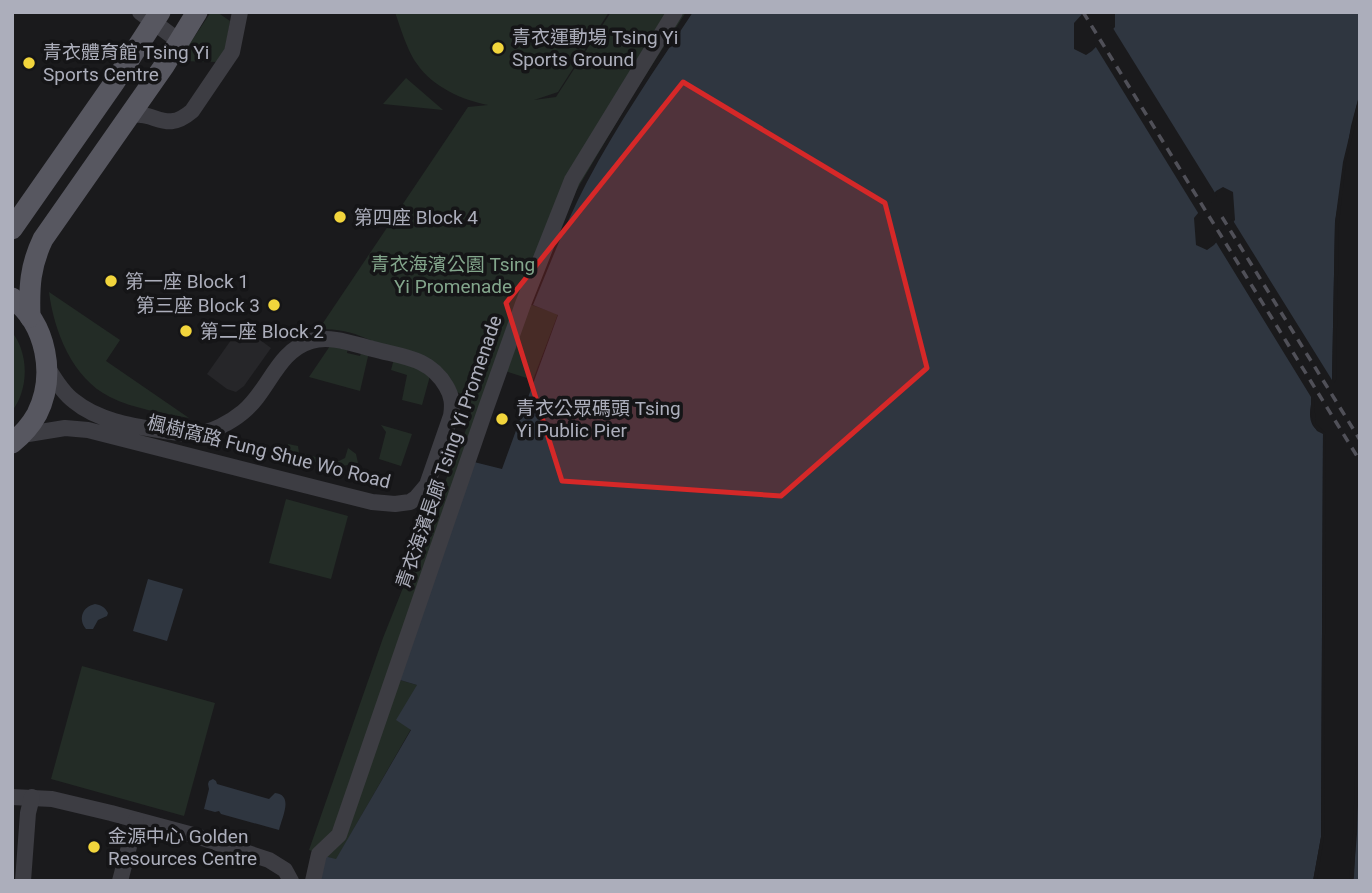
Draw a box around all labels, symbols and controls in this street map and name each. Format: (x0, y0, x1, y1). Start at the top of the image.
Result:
place label: 青衣運動場 Tsing Yi Sports Ground (512, 26, 678, 71)
marker: 青衣運動場 Tsing Yi Sports Ground (490, 40, 506, 56)
place label: 青衣體育館 Tsing Yi Sports Centre (43, 41, 209, 86)
marker: 青衣體育館 Tsing Yi Sports Centre (21, 55, 37, 71)
place label: 第四座 Block 4 (354, 206, 478, 229)
marker: 第四座 Block 4 (332, 209, 348, 225)
park label: 青衣海濱公園 Tsing Yi Promenade (371, 253, 535, 298)
place label: 第一座 Block 1 (125, 270, 249, 293)
marker: 第一座 Block 1 (103, 273, 119, 289)
place label: 第三座 Block 3 (136, 294, 260, 317)
marker: 第三座 Block 3 (266, 297, 282, 313)
street label: 青衣海濱長廊 Tsing Yi Promenade (391, 312, 507, 592)
place label: 第二座 Block 2 (200, 320, 324, 343)
marker: 第二座 Block 2 (178, 323, 194, 339)
place label: 青衣公眾碼頭 Tsing Yi Public Pier (516, 397, 681, 442)
street label: 楓樹窩路 Fung Shue Wo Road (145, 411, 393, 493)
marker: 青衣公眾碼頭 Tsing Yi Public Pier (494, 411, 510, 427)
place label: 金源中心 Golden Resources Centre (108, 825, 257, 870)
marker: 金源中心 Golden Resources Centre (86, 839, 102, 855)

